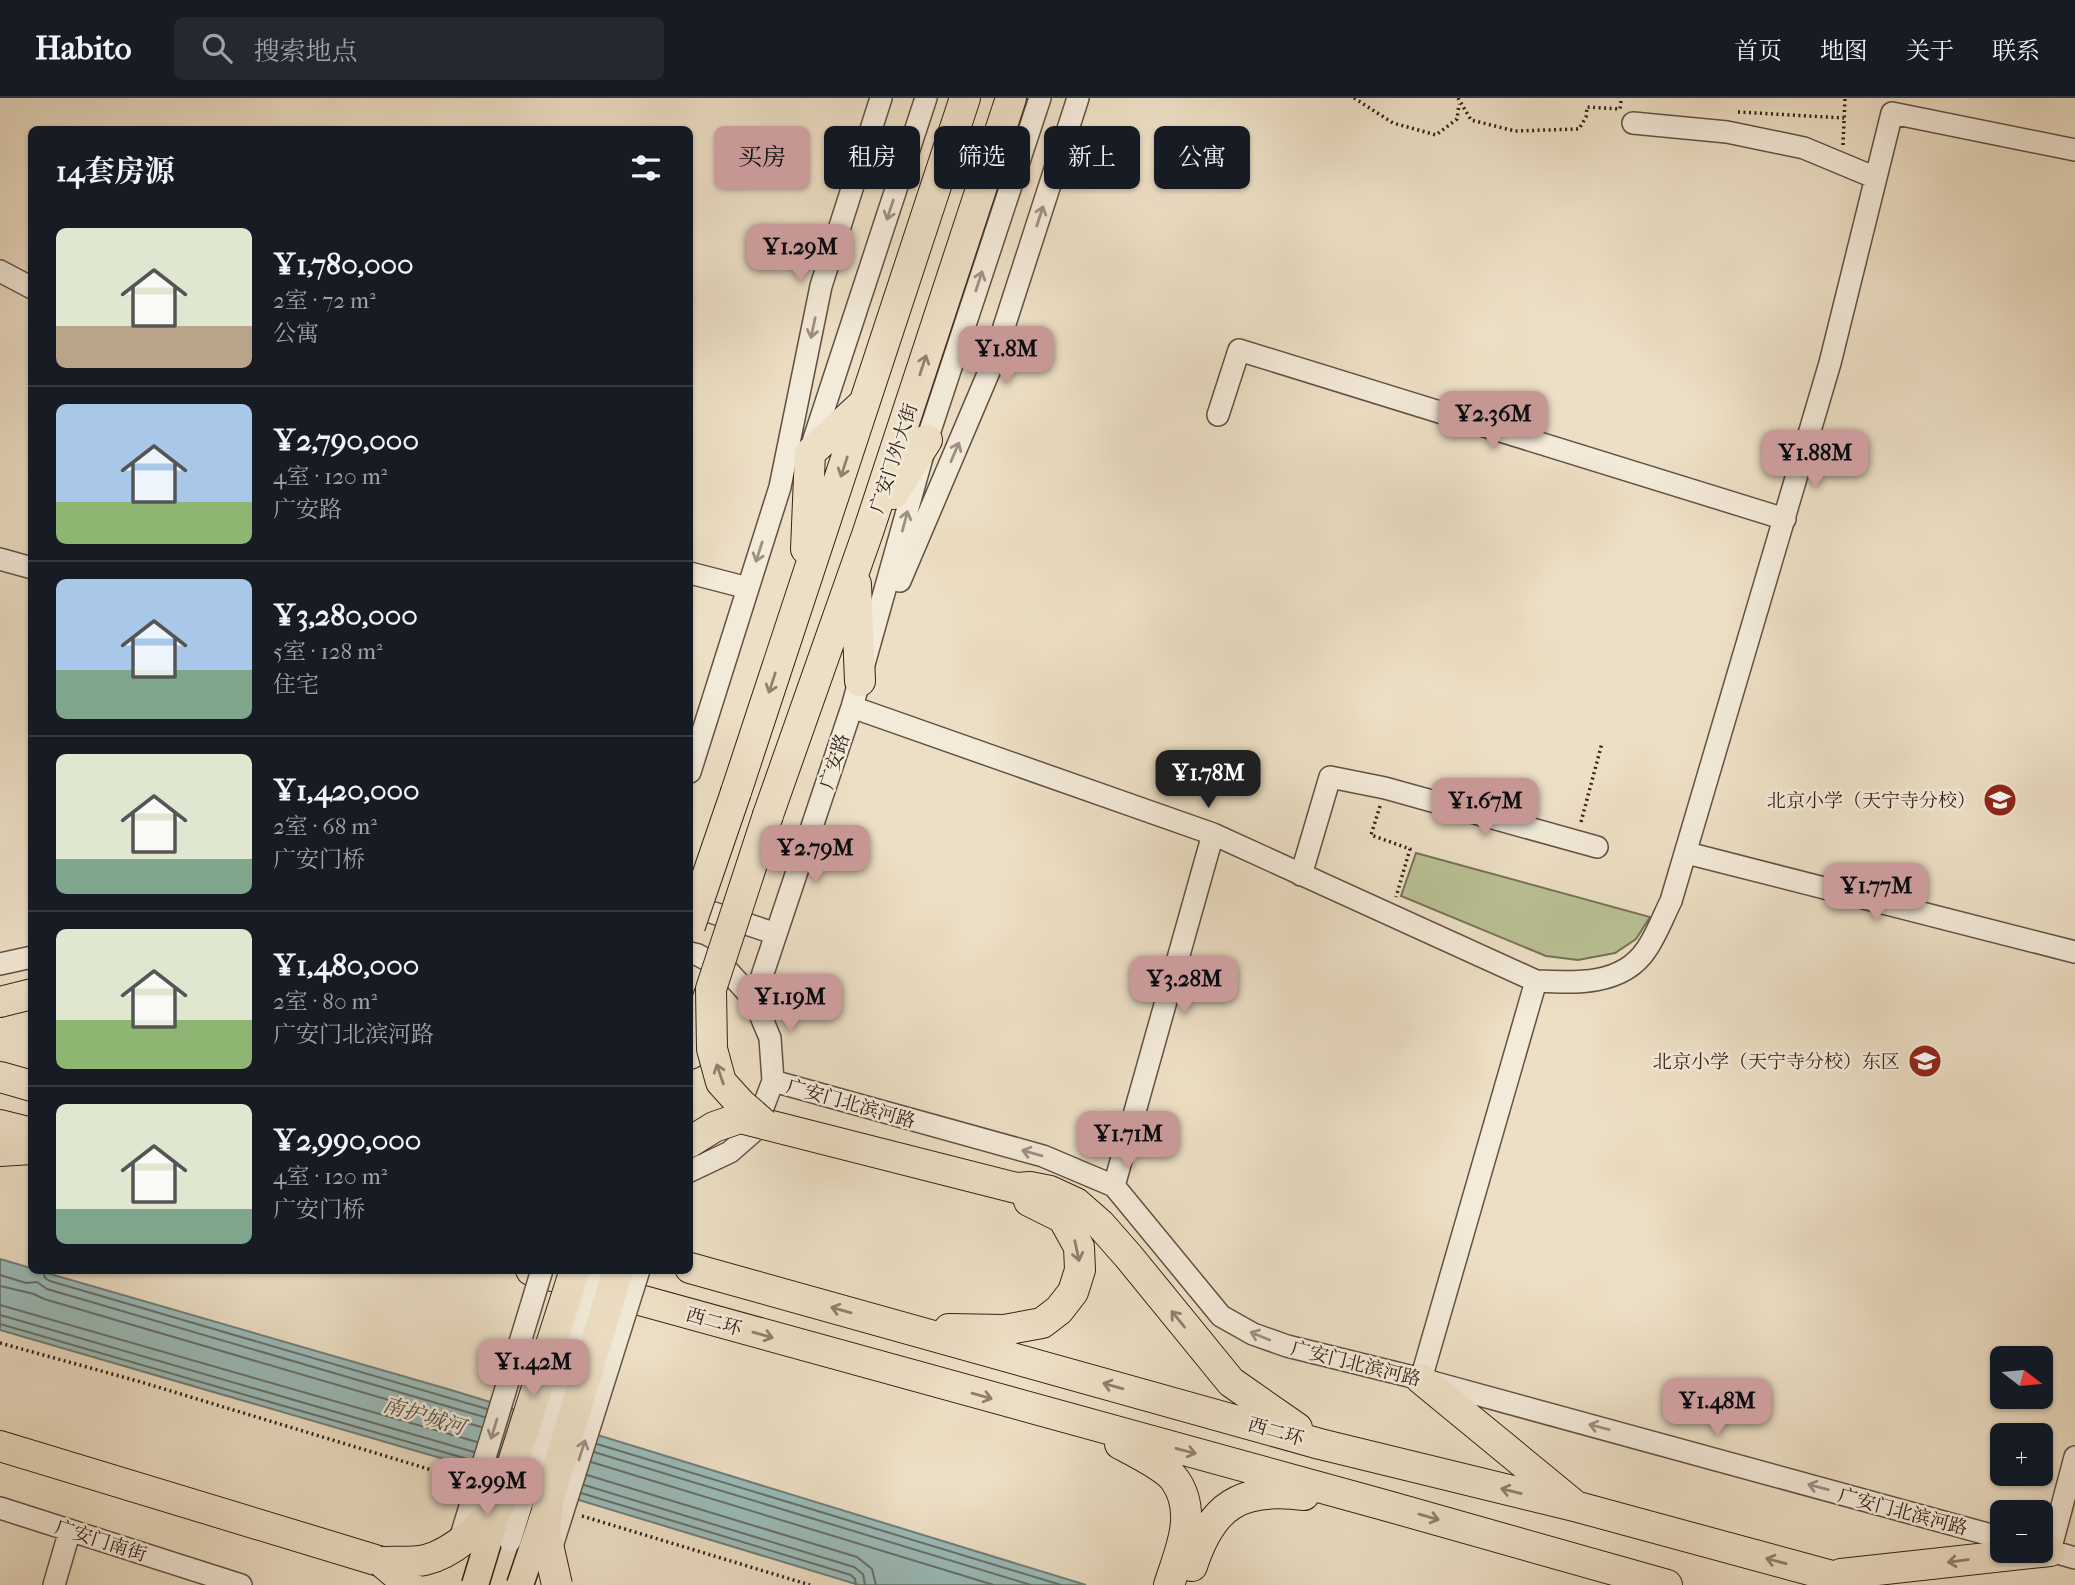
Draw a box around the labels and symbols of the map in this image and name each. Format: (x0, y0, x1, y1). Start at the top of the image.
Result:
one-way arrow (883, 198, 895, 220)
one-way arrow (1035, 205, 1047, 227)
pin: ¥1.29M (743, 225, 857, 284)
one-way arrow (974, 270, 987, 292)
one-way arrow (805, 316, 819, 338)
pin: ¥1.8M (957, 327, 1055, 386)
one-way arrow (918, 354, 931, 376)
pin: ¥2.36M (1436, 392, 1550, 451)
street label: 广安门外大街 (866, 401, 922, 516)
pin: ¥1.88M (1758, 430, 1872, 490)
one-way arrow (949, 442, 962, 464)
one-way arrow (836, 455, 849, 477)
one-way arrow (899, 511, 912, 533)
one-way arrow (752, 541, 765, 563)
one-way arrow (765, 672, 778, 694)
street label: 广安路 (816, 731, 854, 792)
pin: ¥1.78M (1151, 750, 1265, 810)
pin: ¥1.67M (1428, 778, 1542, 838)
school or university icon: 北京小学（天宁寺分校） (1981, 781, 2019, 819)
place label: 北京小学（天宁寺分校） (1767, 790, 1976, 812)
pin: ¥2.79M (758, 826, 872, 885)
pin: ¥1.77M (1819, 864, 1933, 923)
pin: ¥3.28M (1127, 956, 1241, 1016)
pin: ¥1.19M (733, 974, 847, 1034)
school or university icon: 北京小学（天宁寺分校）东区 (1906, 1042, 1944, 1080)
place label: 北京小学（天宁寺分校）东区 (1653, 1051, 1900, 1073)
one-way arrow (713, 1063, 725, 1085)
street label: 广安门北滨河路 (784, 1075, 918, 1133)
pin: ¥1.71M (1071, 1112, 1185, 1171)
one-way arrow (1021, 1146, 1044, 1159)
one-way arrow (1070, 1239, 1084, 1262)
one-way arrow (831, 1303, 853, 1316)
street label: 西二环 (683, 1304, 744, 1340)
one-way arrow (1171, 1310, 1186, 1328)
one-way arrow (751, 1329, 774, 1342)
one-way arrow (1250, 1329, 1271, 1342)
street label: 广安门北滨河路 (1289, 1337, 1423, 1391)
pin: ¥1.42M (476, 1340, 590, 1399)
north arrow (1990, 1346, 2053, 1409)
pin: ¥1.48M (1660, 1378, 1774, 1438)
one-way arrow (1102, 1379, 1125, 1392)
one-way arrow (970, 1390, 993, 1403)
water label: 南护城河 (380, 1392, 471, 1441)
street label: 西二环 (1245, 1414, 1306, 1450)
one-way arrow (486, 1418, 499, 1440)
one-way arrow (1588, 1420, 1610, 1433)
one-way arrow (577, 1440, 590, 1462)
one-way arrow (1174, 1445, 1197, 1458)
pin: ¥2.99M (430, 1458, 544, 1518)
one-way arrow (1807, 1480, 1830, 1493)
one-way arrow (1501, 1484, 1523, 1497)
street label: 广安门北滨河路 (1836, 1484, 1970, 1540)
one-way arrow (1418, 1512, 1440, 1525)
street label: 广安门南街 (52, 1516, 149, 1566)
one-way arrow (1765, 1553, 1787, 1566)
one-way arrow (1947, 1555, 1969, 1568)

